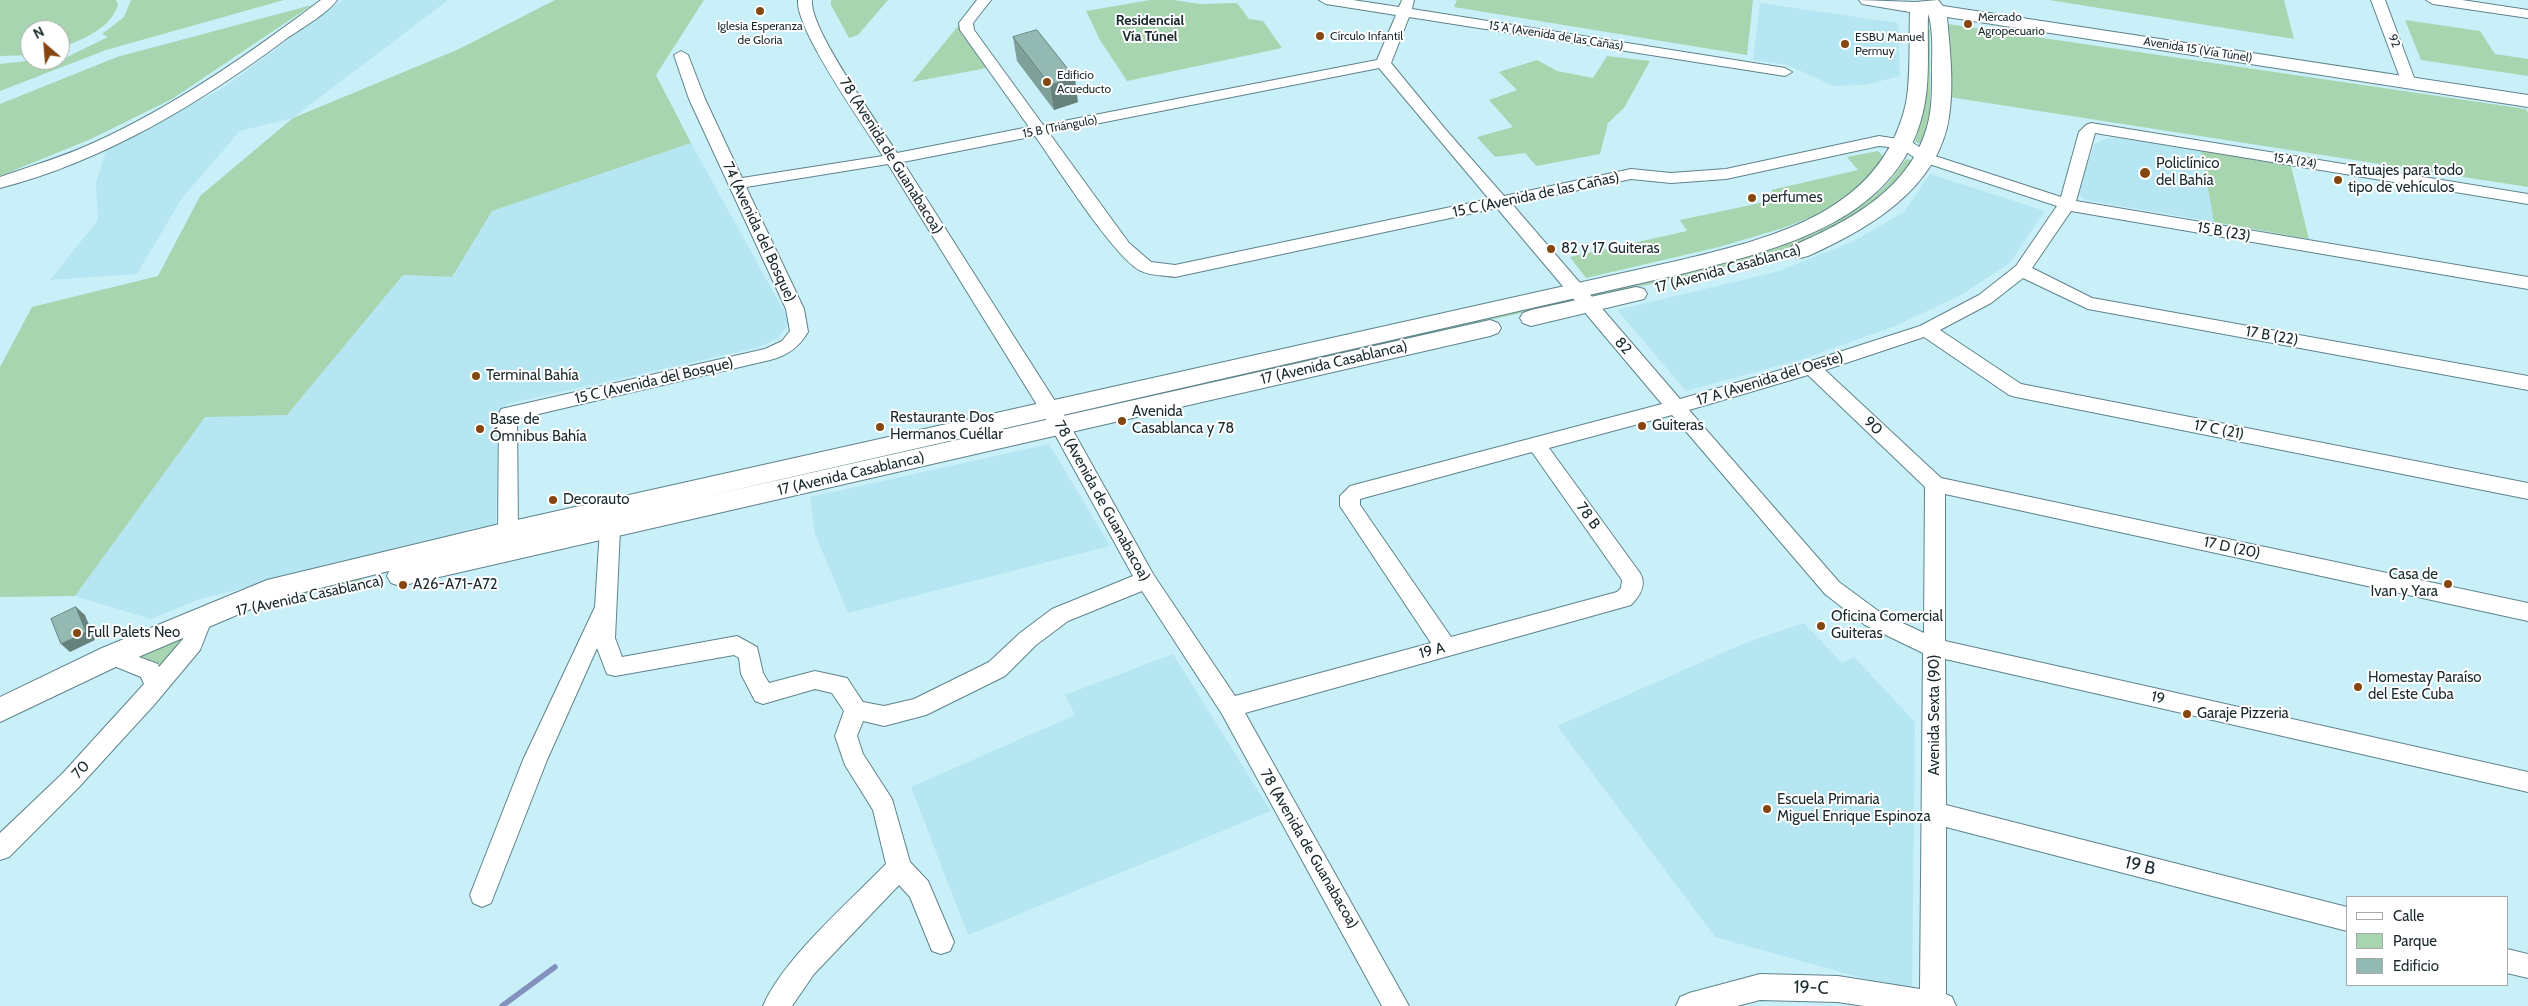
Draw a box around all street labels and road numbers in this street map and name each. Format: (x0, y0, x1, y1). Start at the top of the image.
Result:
street label: 15 A (Avenida de las Cañas) (1488, 18, 1624, 54)
street label: 92 (2385, 32, 2403, 50)
street label: Avenida 15 (Vía Túnel) (2143, 34, 2253, 66)
street label: 78 (Avenida de Guanabacoa) (835, 74, 947, 238)
street label: 15 B (Triángulo) (1021, 113, 1099, 141)
street label: 15 A (24) (2272, 150, 2318, 172)
street label: 74 (Avenida del Bosque) (719, 159, 799, 305)
street label: 15 C (Avenida de las Cañas) (1451, 169, 1621, 221)
street label: 15 B (23) (2196, 218, 2252, 246)
street label: 17 (Avenida Casablanca) (1653, 241, 1803, 297)
street label: 17 B (22) (2244, 323, 2300, 349)
street label: 82 (1611, 334, 1635, 358)
street label: 17 (Avenida Casablanca) (1259, 337, 1409, 389)
street label: 17 A (Avenida del Oeste) (1694, 348, 1846, 410)
street label: 15 C (Avenida del Bosque) (573, 354, 735, 408)
street label: 90 (1860, 413, 1886, 439)
street label: 17 C (21) (2193, 416, 2245, 444)
street label: 78 (Avenida de Guanabacoa) (1050, 417, 1154, 585)
street label: 17 (Avenida Casablanca) (776, 448, 926, 500)
street label: 78 B (1572, 499, 1604, 533)
street label: 17 D (20) (2202, 533, 2262, 563)
street label: 17 (Avenida Casablanca) (235, 572, 385, 620)
street label: 19 A (1417, 639, 1447, 663)
street label: Avenida Sexta (90) (1926, 654, 1944, 776)
street label: 19 (2149, 688, 2167, 708)
street label: 70 (68, 757, 94, 783)
street label: 78 (Avenida de Guanabacoa) (1256, 766, 1362, 932)
street label: 19 B (2122, 852, 2158, 880)
street label: 19-C (1793, 977, 1829, 999)

